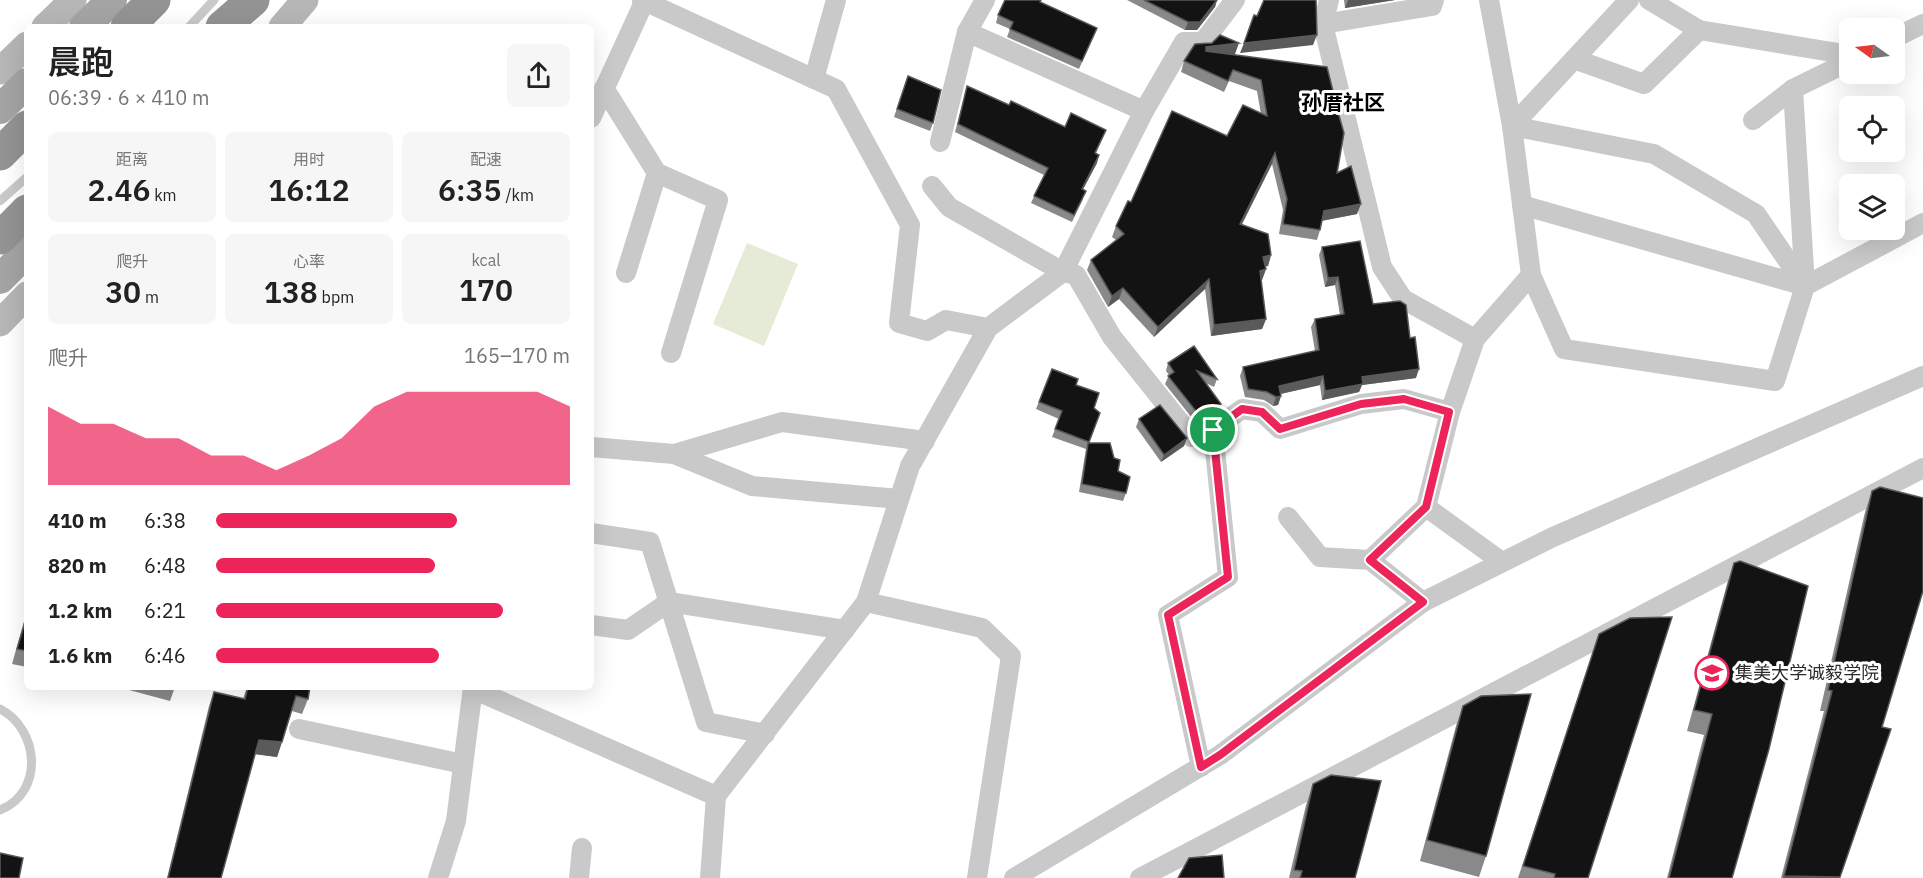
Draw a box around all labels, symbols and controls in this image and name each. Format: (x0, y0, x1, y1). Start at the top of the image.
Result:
north arrow (1839, 18, 1905, 84)
map controls (1839, 18, 1905, 240)
text: 晨跑 (48, 40, 114, 83)
button: share (507, 44, 570, 107)
text: 06:39 · 6 × 410 m (48, 84, 209, 111)
district label: 孙厝社区 (1301, 88, 1385, 116)
button: locate (1839, 96, 1905, 162)
text: 距离 (116, 149, 148, 169)
text: 用时 (293, 149, 325, 169)
text: 配速 (470, 149, 502, 169)
text: 2.46 (87, 170, 150, 209)
text: 16:12 (268, 170, 350, 209)
text: 6:35 (438, 170, 502, 209)
button: layers (1839, 174, 1905, 240)
text: km (150, 185, 177, 205)
text: /km (502, 185, 534, 205)
text: kcal (471, 250, 501, 270)
text: 爬升 (116, 251, 148, 271)
text: 心率 (293, 251, 325, 271)
text: 170 (459, 270, 513, 309)
text: 30 (105, 272, 141, 311)
text: 138 (264, 272, 318, 311)
text: m (141, 287, 159, 307)
text: bpm (318, 287, 354, 307)
text: 165–170 m (464, 342, 570, 369)
text: 爬升 (48, 344, 88, 371)
pin (1187, 404, 1238, 455)
icon: arrive (1196, 413, 1229, 446)
text: 410 m (48, 507, 107, 534)
text: 6:38 (144, 507, 186, 534)
text: 820 m (48, 552, 107, 579)
text: 6:48 (144, 552, 186, 579)
text: 1.2 km (48, 597, 112, 624)
text: 6:21 (144, 597, 186, 624)
text: 1.6 km (48, 642, 112, 669)
text: 6:46 (144, 642, 186, 669)
school or university icon: 集美大学诚毅学院 (1694, 655, 1730, 691)
place label: 集美大学诚毅学院 (1735, 661, 1879, 684)

